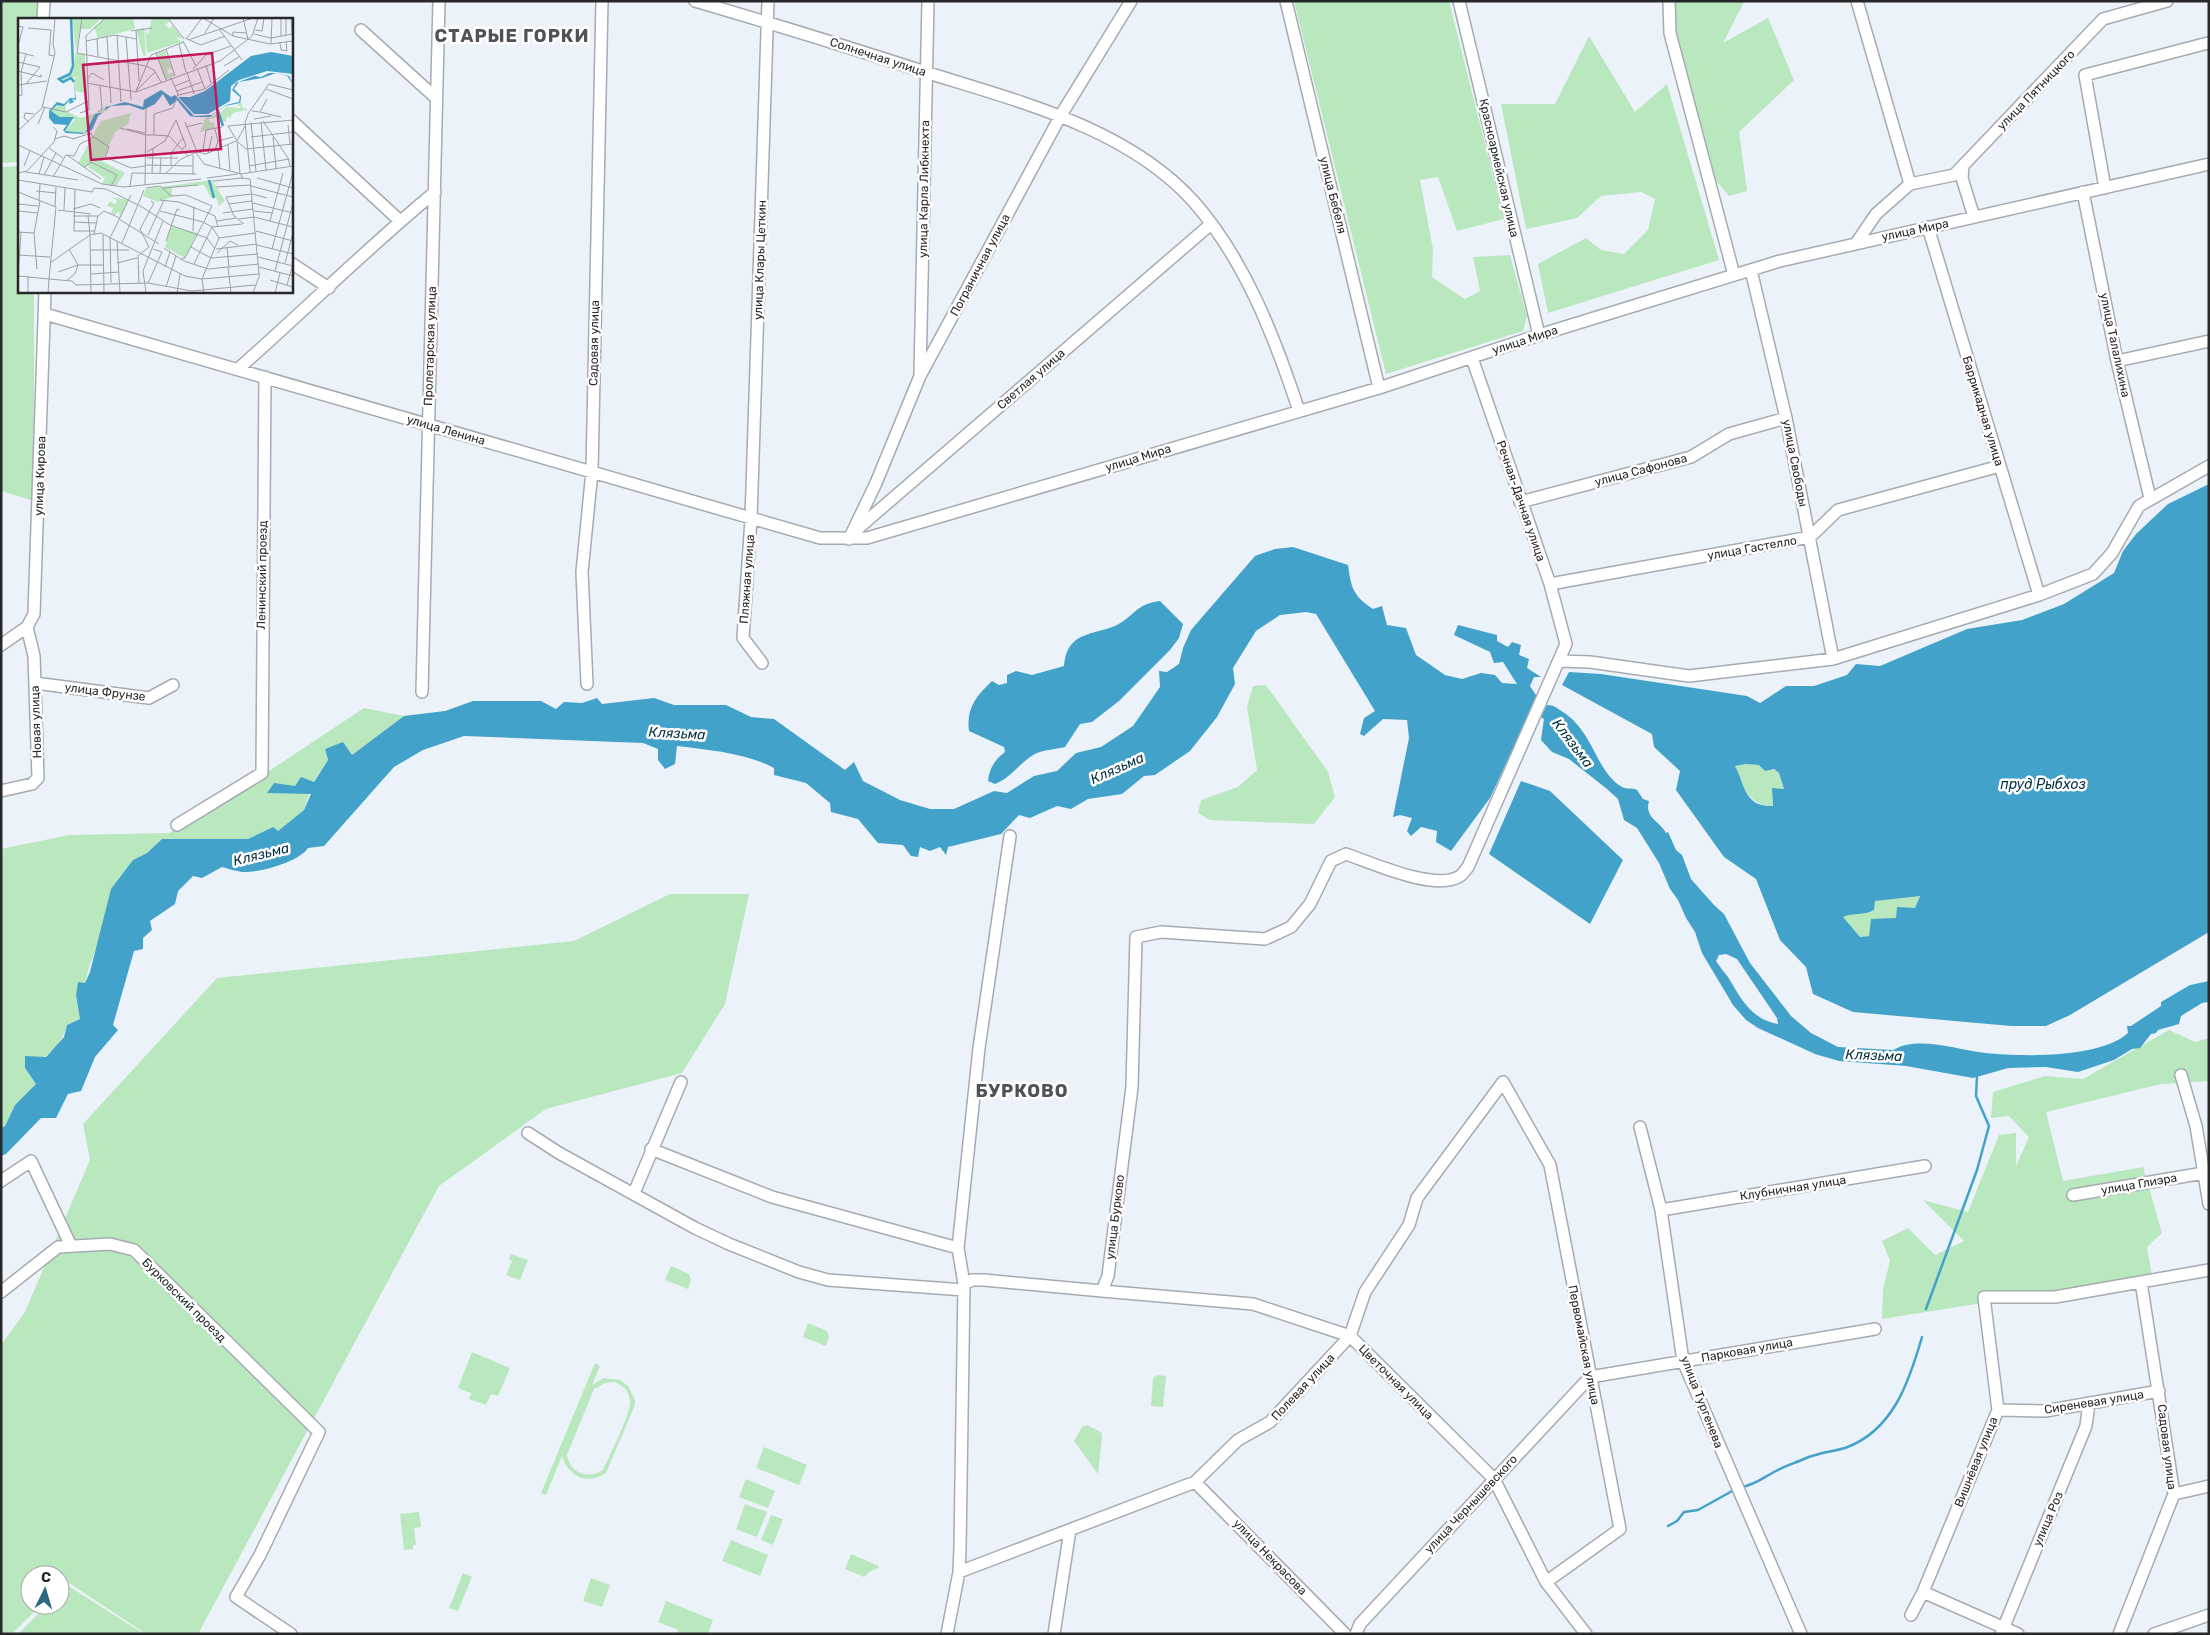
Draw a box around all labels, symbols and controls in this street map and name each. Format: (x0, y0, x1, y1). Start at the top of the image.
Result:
inset map (18, 18, 292, 292)
district label: СТАРЫЕ ГОРКИ (435, 25, 589, 47)
street label: Солнечная улица (828, 35, 928, 79)
street label: улица Пятницкого (1994, 47, 2078, 133)
street label: Красноармейская улица (1476, 97, 1522, 239)
street label: улица Карла Либкнехта (916, 120, 932, 258)
street label: улица Бебеля (1317, 155, 1349, 235)
street label: улица Клары Цеткин (751, 200, 769, 320)
street label: Пограничная улица (947, 212, 1013, 318)
street label: улица Мира (1880, 216, 1950, 244)
street label: Пролетарская улица (421, 286, 439, 406)
street label: улица Талалихина (2097, 291, 2133, 399)
street label: Садовая улица (586, 300, 602, 386)
street label: улица Мира (1490, 323, 1560, 357)
street label: Светлая улица (994, 346, 1068, 412)
street label: Баррикадная улица (1960, 354, 2006, 468)
street label: улица Ленина (405, 412, 487, 448)
street label: улица Свободы (1780, 418, 1810, 508)
street label: улица Кирова (32, 436, 48, 516)
street label: Речная-Дачная улица (1494, 439, 1548, 563)
street label: улица Мира (1103, 441, 1173, 475)
street label: улица Сафонова (1593, 451, 1689, 489)
street label: Ленинский проезд (254, 520, 270, 630)
street label: улица Гастелло (1706, 533, 1798, 563)
street label: Пляжная улица (737, 534, 757, 624)
street label: улица Фрунзе (64, 680, 147, 704)
street label: Новая улица (28, 685, 44, 759)
water label: Клязьма (1549, 715, 1597, 771)
water label: Клязьма (648, 724, 706, 743)
water label: Клязьма (1088, 749, 1147, 788)
water label: пруд Рыбхоз (2000, 776, 2086, 793)
water label: Клязьма (231, 839, 291, 870)
water label: Клязьма (1845, 1046, 1903, 1065)
district label: БУРКОВО (976, 1080, 1068, 1102)
street label: улица Глиэра (2100, 1170, 2178, 1198)
street label: Клубничная улица (1739, 1173, 1847, 1203)
street label: улица Бурково (1103, 1174, 1127, 1260)
street label: Бурковский проезд (139, 1255, 229, 1345)
street label: Первомайская улица (1566, 1284, 1602, 1406)
street label: Парковая улица (1700, 1335, 1794, 1365)
street label: Цветочная улица (1356, 1342, 1436, 1422)
street label: Полевая улица (1268, 1351, 1338, 1423)
street label: улица Тургенева (1678, 1354, 1726, 1450)
street label: Сиреневая улица (2043, 1387, 2145, 1417)
street label: Садовая улица (2155, 1403, 2179, 1491)
street label: Вишнёвая улица (1951, 1415, 2001, 1509)
street label: улица Чернышевского (1422, 1452, 1520, 1556)
street label: улица Роз (2030, 1489, 2066, 1549)
street label: улица Некрасова (1230, 1516, 1310, 1598)
north arrow (20, 1565, 70, 1615)
text: С (40, 1569, 52, 1586)

